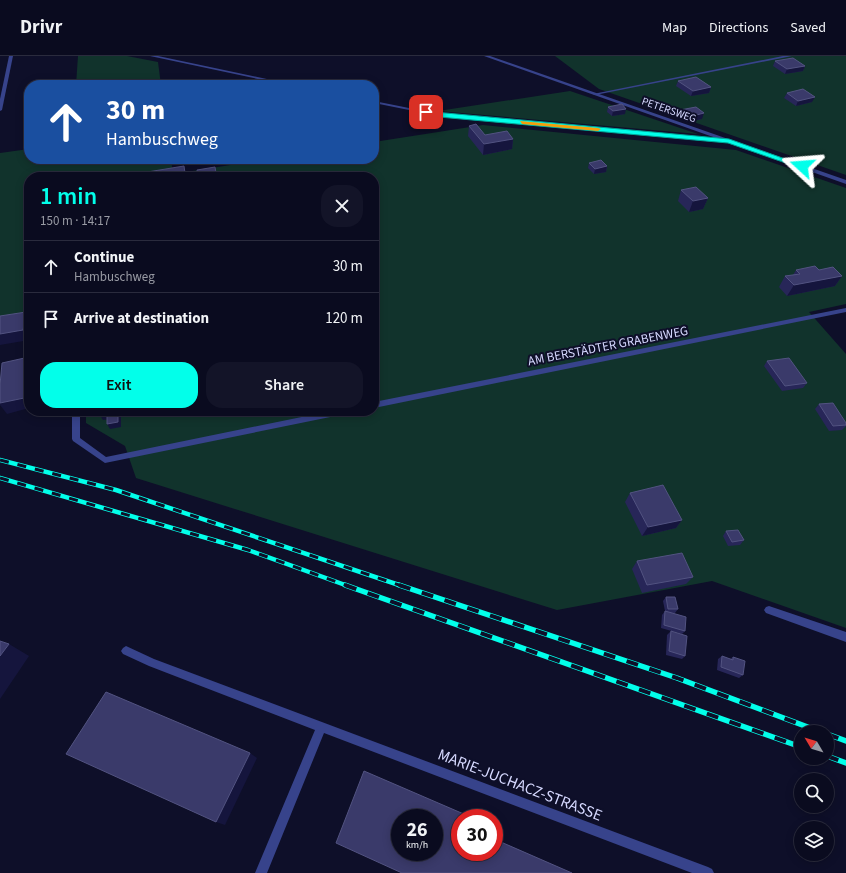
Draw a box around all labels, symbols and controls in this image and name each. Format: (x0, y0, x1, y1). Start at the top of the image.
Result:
text: Drivr (20, 14, 62, 41)
text: Map (662, 18, 687, 38)
text: Directions (709, 18, 768, 38)
text: Saved (790, 18, 826, 38)
text: 30 m (106, 90, 165, 130)
street label: PETERSWEG (640, 94, 699, 126)
pin (409, 95, 443, 129)
icon: ahead (40, 96, 92, 148)
icon: arrive (415, 101, 437, 123)
text: Hambuschweg (106, 127, 218, 152)
position arrow (781, 145, 823, 187)
text: 1 min (40, 179, 97, 214)
button: close (321, 185, 363, 227)
text: 150 m · 14:17 (40, 212, 110, 230)
text: Continue (74, 247, 134, 268)
icon: ahead (40, 256, 62, 278)
text: 30 m (333, 256, 363, 277)
text: Hambuschweg (74, 268, 155, 286)
icon: arrive (40, 308, 62, 330)
text: Arrive at destination (74, 308, 209, 329)
text: 120 m (325, 308, 363, 329)
street label: AM BERSTÄDTER GRABENWEG (526, 322, 690, 370)
button: Exit (40, 362, 198, 408)
button: Share (206, 362, 363, 408)
north arrow (794, 725, 834, 765)
map controls (794, 725, 834, 861)
street label: MARIE-JUCHACZ-STRASSE (435, 743, 605, 827)
button: search (794, 773, 834, 813)
speed limit sign: 30 (451, 809, 503, 861)
text: 26 (406, 816, 428, 844)
button: layers (794, 821, 834, 861)
text: km/h (406, 838, 428, 852)

